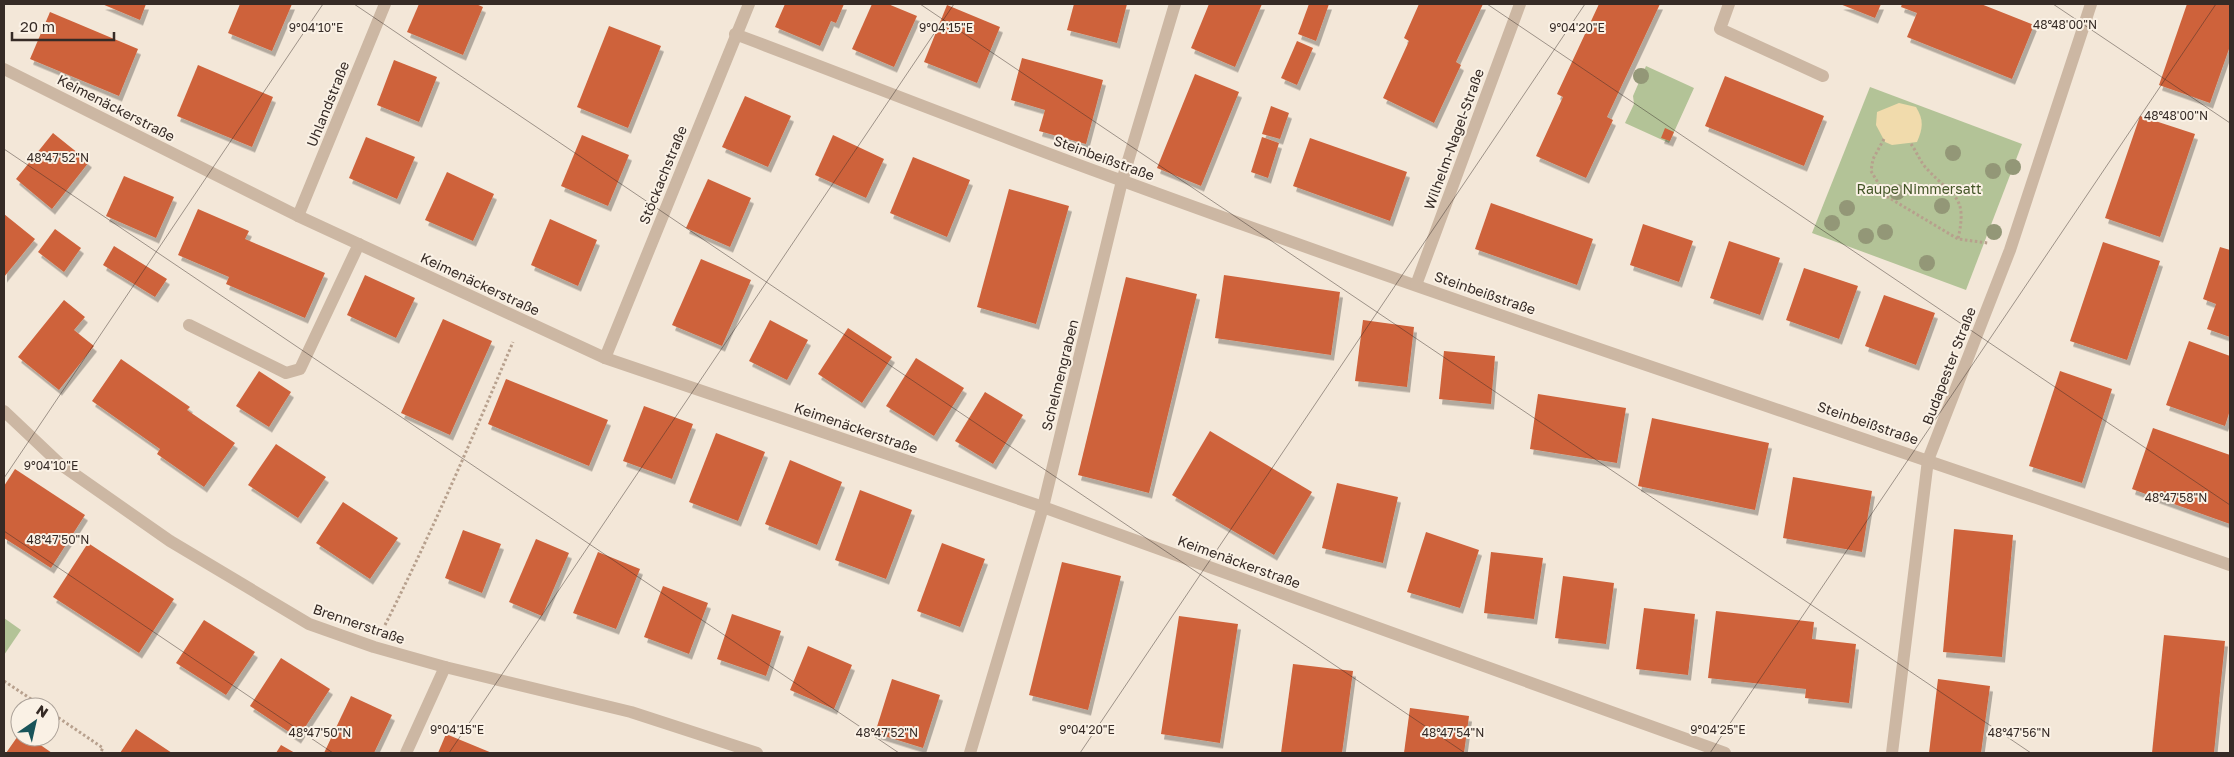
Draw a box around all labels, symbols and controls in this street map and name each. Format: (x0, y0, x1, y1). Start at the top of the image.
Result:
scale bar (12, 10, 115, 42)
text: 20 m (20, 17, 55, 35)
text: 48°48'00"N (2033, 17, 2097, 32)
text: 9°04'10"E (289, 20, 343, 35)
text: 9°04'15"E (919, 20, 973, 35)
text: 9°04'20"E (1549, 20, 1605, 35)
street label: Uhlandstraße (303, 58, 352, 149)
street label: Wilhelm-Nagel-Straße (1420, 66, 1487, 212)
street label: Keimenäckerstraße (55, 71, 178, 145)
text: 48°48'00"N (2144, 108, 2208, 123)
street label: Stöckachstraße (635, 123, 690, 227)
street label: Steinbeißstraße (1052, 131, 1157, 184)
text: 48°47'52"N (27, 150, 89, 165)
park label: Raupe Nimmersatt (1857, 180, 1982, 197)
street label: Keimenäckerstraße (418, 248, 543, 319)
street label: Steinbeißstraße (1432, 267, 1538, 318)
street label: Budapester Straße (1918, 304, 1979, 427)
street label: Schelmengraben (1037, 317, 1082, 432)
street label: Steinbeißstraße (1815, 397, 1921, 448)
street label: Keimenäckerstraße (792, 398, 920, 457)
text: 9°04'10"E (24, 458, 78, 473)
text: 48°47'58"N (2145, 490, 2207, 505)
street label: Keimenäckerstraße (1175, 531, 1303, 592)
text: 48°47'50"N (27, 532, 89, 547)
street label: Brennerstraße (311, 600, 407, 647)
north arrow (10, 697, 60, 747)
text: N (33, 701, 52, 721)
text: 9°04'15"E (430, 722, 484, 737)
text: 9°04'20"E (1059, 722, 1115, 737)
text: 9°04'25"E (1690, 722, 1746, 737)
text: 48°47'50"N (289, 725, 351, 740)
text: 48°47'52"N (856, 725, 918, 740)
text: 48°47'54"N (1422, 725, 1484, 740)
text: 48°47'56"N (1988, 725, 2050, 740)

